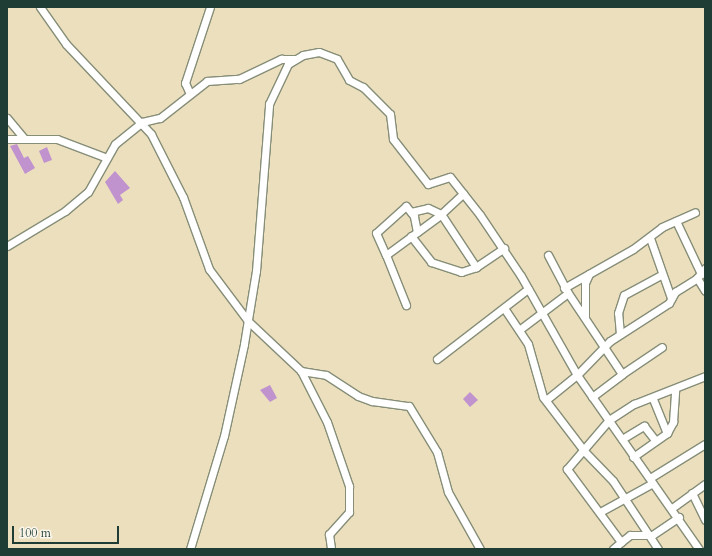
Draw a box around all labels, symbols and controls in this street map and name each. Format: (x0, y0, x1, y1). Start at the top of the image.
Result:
scale bar (14, 518, 121, 544)
text: 100 m (19, 525, 51, 541)

